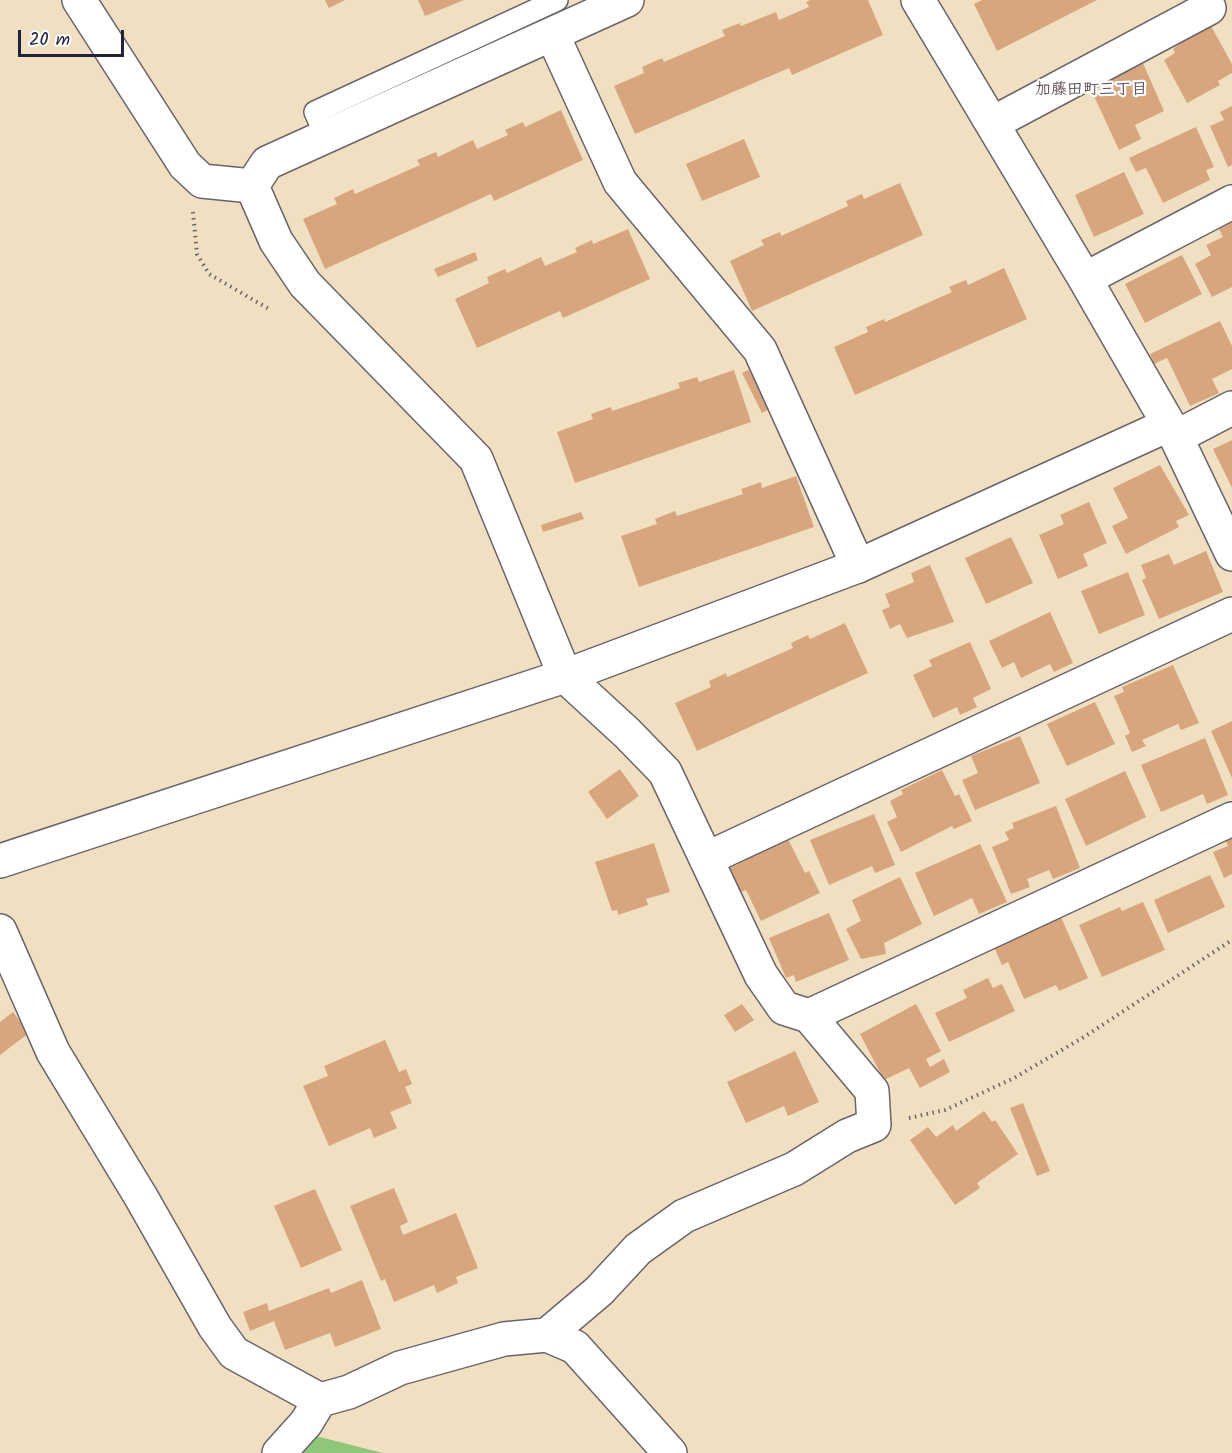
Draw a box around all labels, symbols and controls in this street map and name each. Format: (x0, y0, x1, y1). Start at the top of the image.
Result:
scale bar (21, 18, 128, 56)
text: 20 m (29, 26, 70, 55)
district label: 加藤田町三丁目 (1035, 81, 1147, 101)

